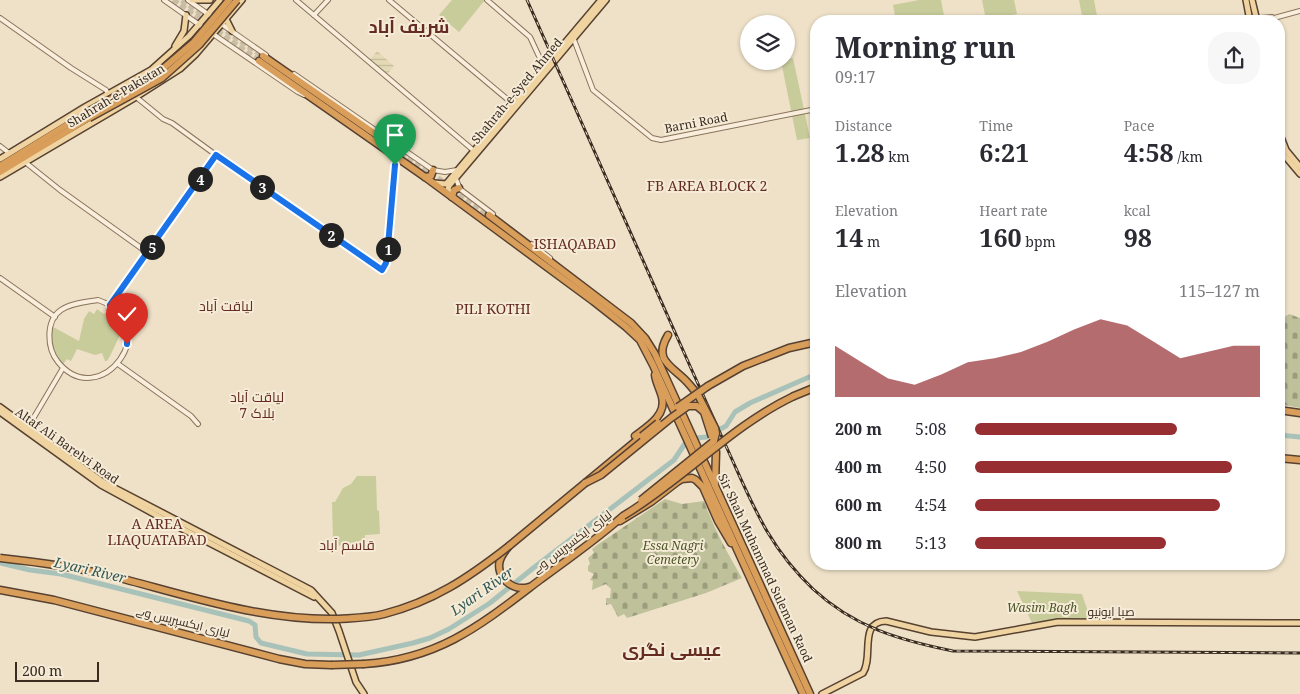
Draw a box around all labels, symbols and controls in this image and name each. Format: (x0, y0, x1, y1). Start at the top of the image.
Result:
district label: شريف آباد (369, 14, 449, 38)
map controls (740, 15, 795, 70)
button: layers (740, 15, 795, 70)
text: Morning run (835, 28, 1016, 66)
button: share (1208, 32, 1260, 84)
street label: Shahrah-e-Syed Ahmed (467, 34, 566, 147)
street label: Shahrah-e-Pakistan (64, 60, 168, 131)
text: 09:17 (835, 66, 875, 88)
street label: Barni Road (663, 108, 729, 137)
pin (374, 114, 416, 165)
text: Distance (835, 116, 892, 135)
text: Time (979, 116, 1013, 135)
text: Pace (1124, 116, 1154, 135)
icon: arrive (381, 121, 409, 149)
text: 1.28 (835, 135, 885, 169)
text: 6:21 (979, 135, 1029, 169)
text: 4:58 (1124, 135, 1174, 169)
text: km (885, 147, 910, 166)
text: /km (1174, 147, 1203, 166)
pin: 4 (188, 166, 212, 192)
text: 4 (197, 170, 204, 189)
pin: 3 (250, 174, 274, 200)
district label: FB AREA BLOCK 2 (647, 176, 767, 195)
text: 3 (259, 178, 266, 197)
text: Elevation (835, 201, 898, 220)
text: Heart rate (979, 201, 1048, 220)
text: kcal (1124, 201, 1151, 220)
text: 14 (835, 220, 863, 254)
text: 160 (979, 220, 1022, 254)
text: 98 (1124, 220, 1152, 254)
pin: 2 (318, 222, 344, 248)
text: 2 (328, 226, 335, 245)
text: m (863, 232, 880, 251)
text: bpm (1022, 232, 1056, 251)
pin: 5 (140, 234, 164, 260)
district label: ISHAQABAD (534, 234, 616, 253)
pin: 1 (376, 236, 400, 262)
text: 5 (149, 238, 156, 257)
text: 1 (385, 240, 392, 259)
text: Elevation (835, 280, 907, 302)
text: 115–127 m (1179, 280, 1260, 302)
pin (106, 293, 148, 344)
district label: لیاقت آباد (199, 296, 253, 315)
district label: PILI KOTHI (455, 299, 531, 318)
icon: check (113, 300, 141, 328)
district label: لیاقت آباد بلاک 7 (230, 387, 284, 422)
street label: Altaf Ali Barelvi Road (12, 403, 123, 488)
text: 200 m (835, 418, 882, 440)
text: 5:08 (915, 418, 946, 440)
text: 400 m (835, 456, 882, 478)
text: 4:50 (915, 456, 946, 478)
street label: Sir Shah Muhammad Suleman Raod (714, 471, 817, 665)
text: 600 m (835, 494, 882, 516)
text: 4:54 (915, 494, 946, 516)
street label: لیاری ایکسپریس وے (528, 506, 616, 578)
district label: A AREA LIAQUATABAD (107, 514, 207, 549)
text: 800 m (835, 532, 882, 554)
text: 5:13 (915, 532, 946, 554)
district label: قاسم آباد (319, 535, 375, 555)
park label: Essa Nagri Cemetery (642, 537, 704, 568)
water label: Lyari River (51, 552, 128, 587)
water label: Lyari River (445, 562, 518, 620)
park label: Wasim Bagh (1007, 599, 1077, 616)
street label: لیاری ایکسپریس وے (134, 602, 232, 642)
street label: صبا ایونیو (1087, 603, 1135, 620)
district label: عیسی نگری (622, 637, 722, 661)
scale bar (15, 659, 99, 682)
text: 200 m (22, 661, 62, 680)

